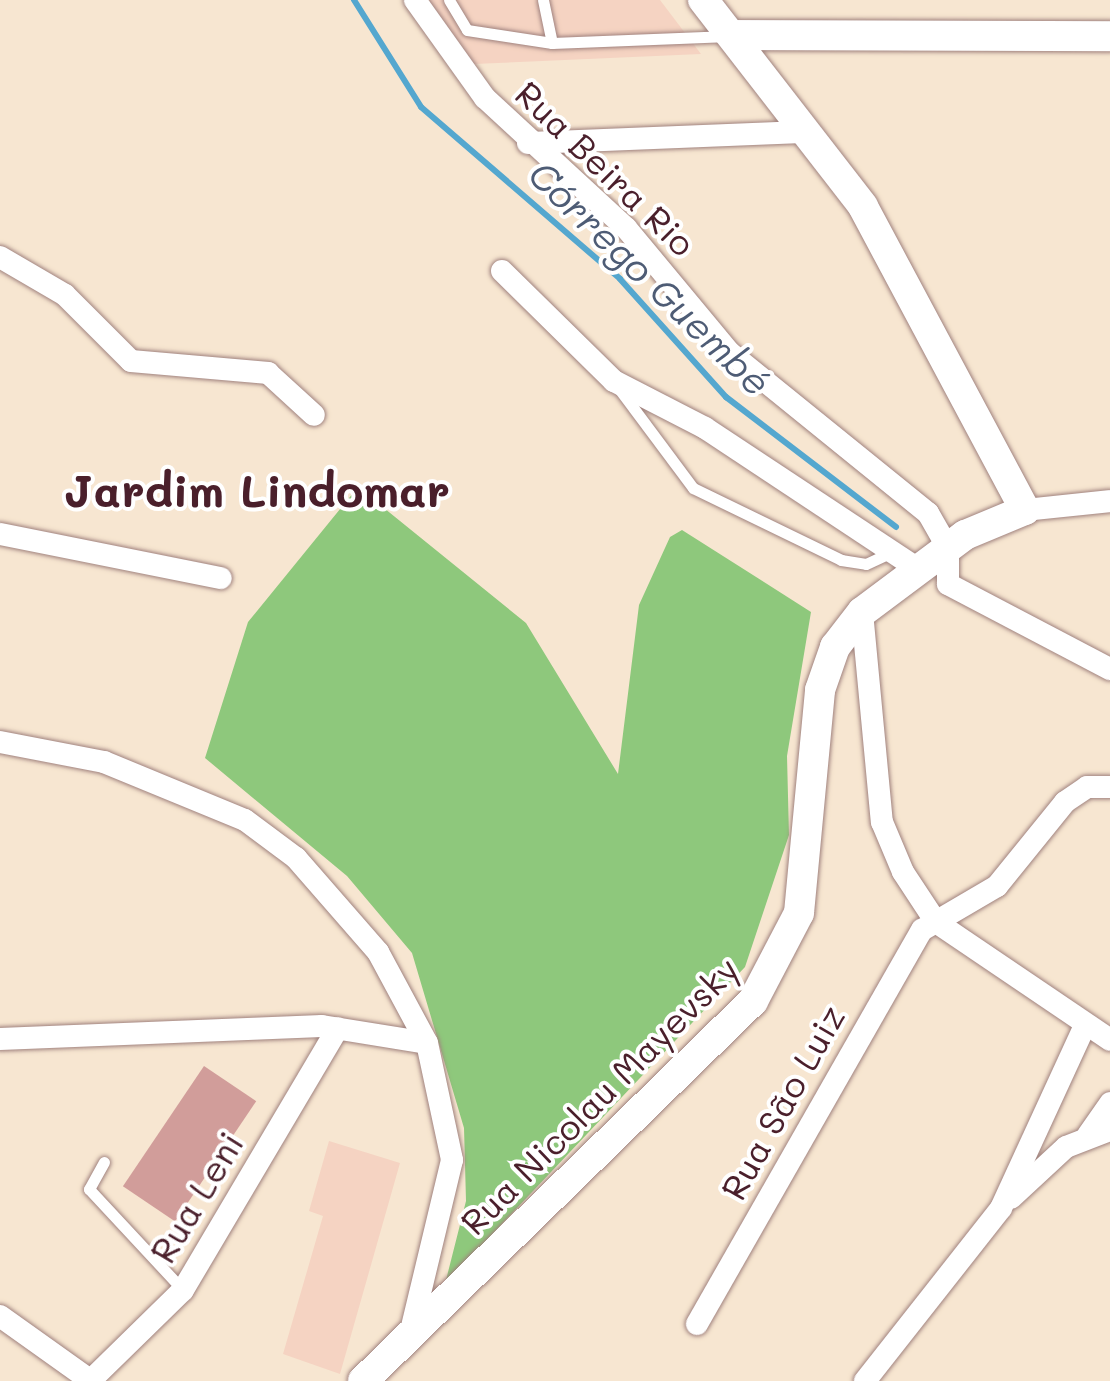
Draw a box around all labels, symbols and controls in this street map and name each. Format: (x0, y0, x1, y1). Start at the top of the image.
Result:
street label: Rua Beira Rio (508, 72, 704, 264)
water label: Córrego Guembé (520, 151, 780, 405)
district label: Jardim Lindomar (64, 463, 450, 517)
street label: Rua Nicolau Mayevsky (451, 947, 747, 1243)
street label: Rua São Luiz (711, 997, 853, 1207)
street label: Rua Leni (141, 1124, 251, 1270)

